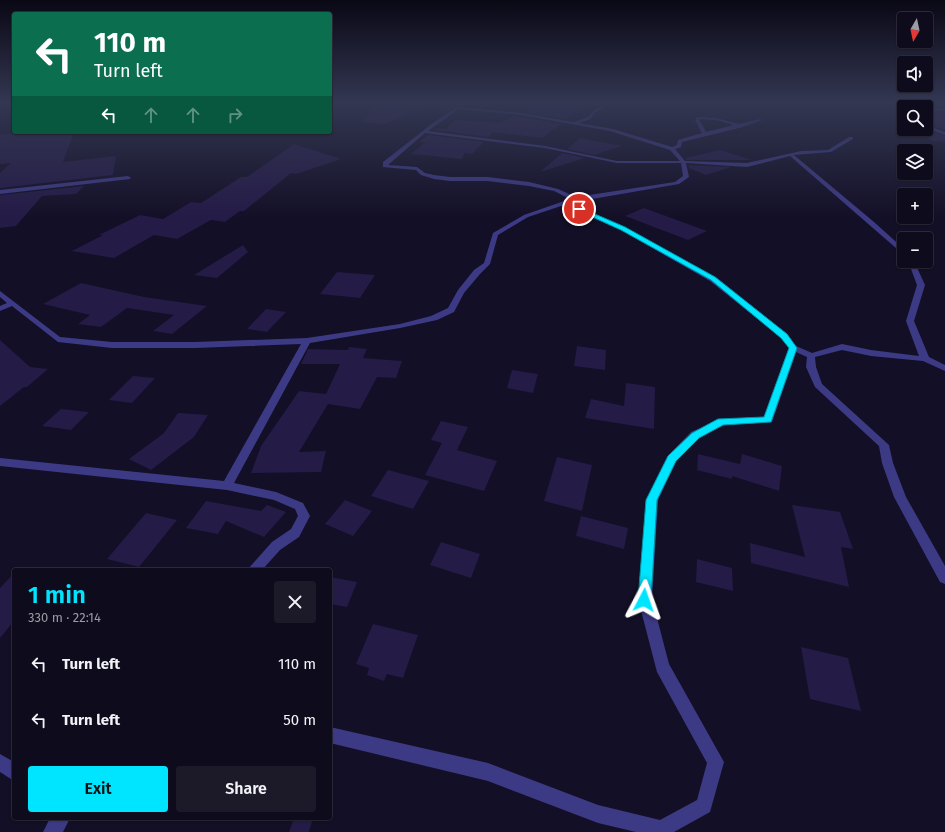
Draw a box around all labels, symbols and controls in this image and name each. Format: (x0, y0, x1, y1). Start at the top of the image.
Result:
north arrow (897, 12, 933, 48)
map controls (897, 12, 933, 268)
text: 110 m (94, 26, 166, 59)
icon: left (28, 28, 80, 80)
button: sound (897, 56, 933, 92)
text: Turn left (94, 60, 163, 82)
button: search (897, 100, 933, 136)
icon: left (98, 104, 120, 126)
icon: ahead (140, 104, 162, 126)
icon: ahead (182, 104, 204, 126)
icon: right (224, 104, 246, 126)
button: layers (897, 144, 933, 180)
button: + (897, 188, 933, 224)
pin (562, 192, 596, 226)
icon: arrive (568, 198, 590, 220)
button: − (897, 232, 933, 268)
position arrow (623, 579, 665, 621)
text: 1 min (28, 581, 86, 609)
button: close (274, 581, 316, 623)
text: 330 m · 22:14 (28, 610, 101, 625)
icon: left (28, 653, 50, 675)
text: Turn left (62, 655, 120, 673)
text: 110 m (278, 655, 316, 673)
icon: left (28, 709, 50, 731)
text: Turn left (62, 711, 120, 729)
text: 50 m (283, 711, 316, 729)
button: Exit (28, 766, 168, 812)
button: Share (176, 766, 316, 812)

